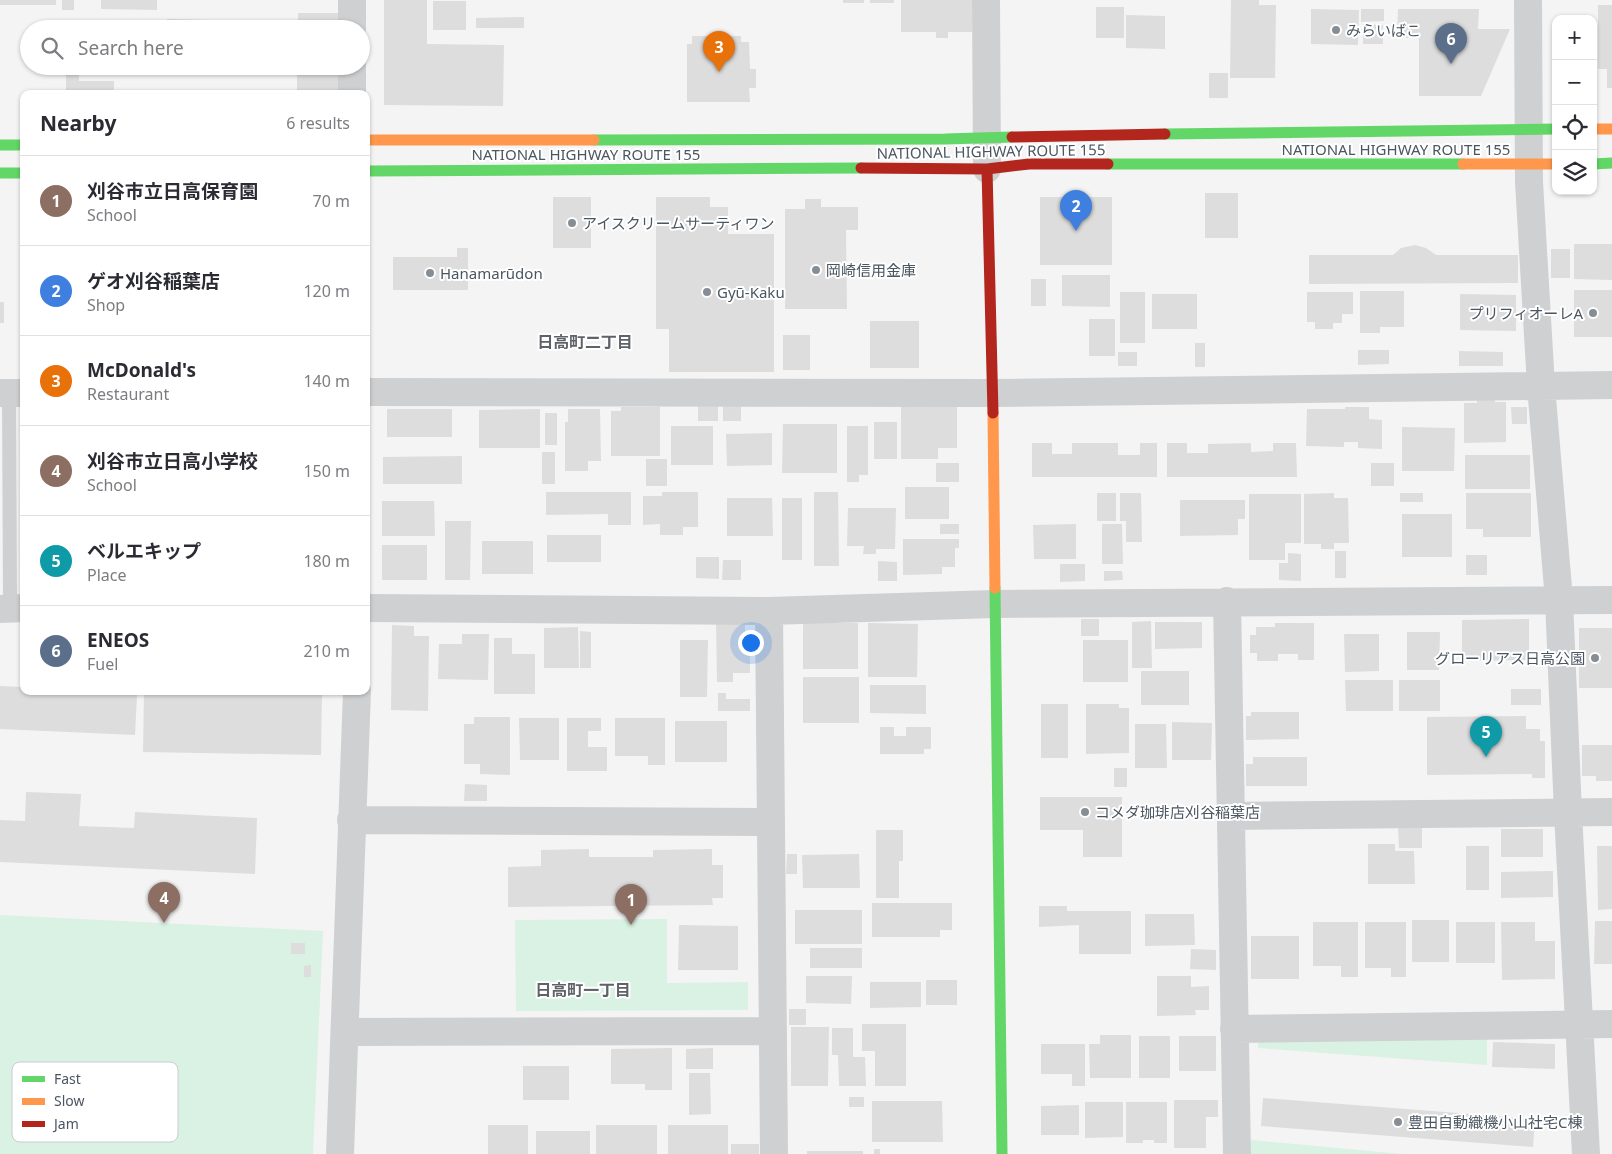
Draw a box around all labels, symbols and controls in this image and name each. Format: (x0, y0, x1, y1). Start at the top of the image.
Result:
map controls (1552, 15, 1597, 195)
button: + (1552, 15, 1597, 60)
search box (20, 20, 370, 75)
place label: みらいばこ (1346, 20, 1421, 40)
pin: 6 (1435, 23, 1467, 64)
marker: みらいばこ (1330, 24, 1342, 36)
pin: 3 (703, 31, 735, 72)
icon: search (38, 34, 66, 62)
text: Search here (78, 35, 184, 61)
button: − (1552, 60, 1597, 105)
button: locate (1552, 105, 1597, 150)
text: Nearby (40, 109, 116, 137)
text: 6 results (286, 112, 350, 134)
street label: NATIONAL HIGHWAY ROUTE 155 (876, 139, 1106, 163)
street label: NATIONAL HIGHWAY ROUTE 155 (1282, 139, 1510, 159)
street label: NATIONAL HIGHWAY ROUTE 155 (472, 144, 700, 164)
button: layers (1552, 150, 1597, 195)
text: 刈谷市立日高保育園 (87, 178, 258, 204)
text: 1 (51, 190, 61, 212)
text: 70 m (313, 190, 350, 212)
pin: 2 (1060, 190, 1092, 231)
text: School (87, 204, 137, 226)
place label: アイスクリームサーティワン (582, 213, 774, 233)
marker: アイスクリームサーティワン (566, 217, 578, 229)
place label: 岡崎信用金庫 (826, 260, 916, 280)
place label: Hanamarūdon (440, 263, 543, 283)
marker: 岡崎信用金庫 (810, 264, 822, 276)
marker: Hanamarūdon (424, 267, 436, 279)
text: ゲオ刈谷稲葉店 (87, 268, 220, 294)
text: 2 (51, 280, 61, 302)
text: 120 m (303, 280, 350, 302)
place label: Gyū-Kaku (717, 282, 785, 302)
marker: Gyū-Kaku (701, 286, 713, 298)
text: Shop (87, 294, 125, 316)
place label: プリフィオーレA (1469, 303, 1583, 323)
marker: プリフィオーレA (1587, 307, 1599, 319)
district label: 日高町二丁目 (537, 331, 633, 353)
text: McDonald's (87, 357, 196, 383)
text: 3 (51, 370, 61, 392)
text: 140 m (303, 370, 350, 392)
text: Restaurant (87, 383, 169, 405)
text: 刈谷市立日高小学校 (87, 448, 258, 474)
text: 4 (51, 460, 61, 482)
text: 150 m (303, 460, 350, 482)
text: School (87, 474, 137, 496)
text: ベルエキップ (87, 538, 201, 564)
text: 5 (51, 550, 61, 572)
text: 180 m (303, 550, 350, 572)
text: Place (87, 564, 127, 586)
text: ENEOS (87, 627, 149, 653)
your location (738, 630, 764, 656)
text: 6 (51, 640, 61, 662)
text: 210 m (303, 640, 350, 662)
place label: グローリアス日高公園 (1435, 648, 1585, 668)
marker: グローリアス日高公園 (1589, 652, 1601, 664)
text: Fuel (87, 653, 118, 675)
pin: 5 (1470, 716, 1502, 757)
place label: コメダ珈琲店刈谷稲葉店 (1095, 802, 1260, 822)
marker: コメダ珈琲店刈谷稲葉店 (1079, 806, 1091, 818)
pin: 4 (148, 882, 180, 923)
pin: 1 (615, 884, 647, 925)
district label: 日高町一丁目 (535, 979, 631, 1001)
legend (12, 1062, 178, 1142)
text: Fast (54, 1069, 81, 1088)
text: Slow (54, 1091, 85, 1110)
place label: 豊田自動織機小山社宅C棟 (1408, 1112, 1582, 1132)
text: Jam (52, 1114, 79, 1133)
marker: 豊田自動織機小山社宅C棟 (1392, 1116, 1404, 1128)

